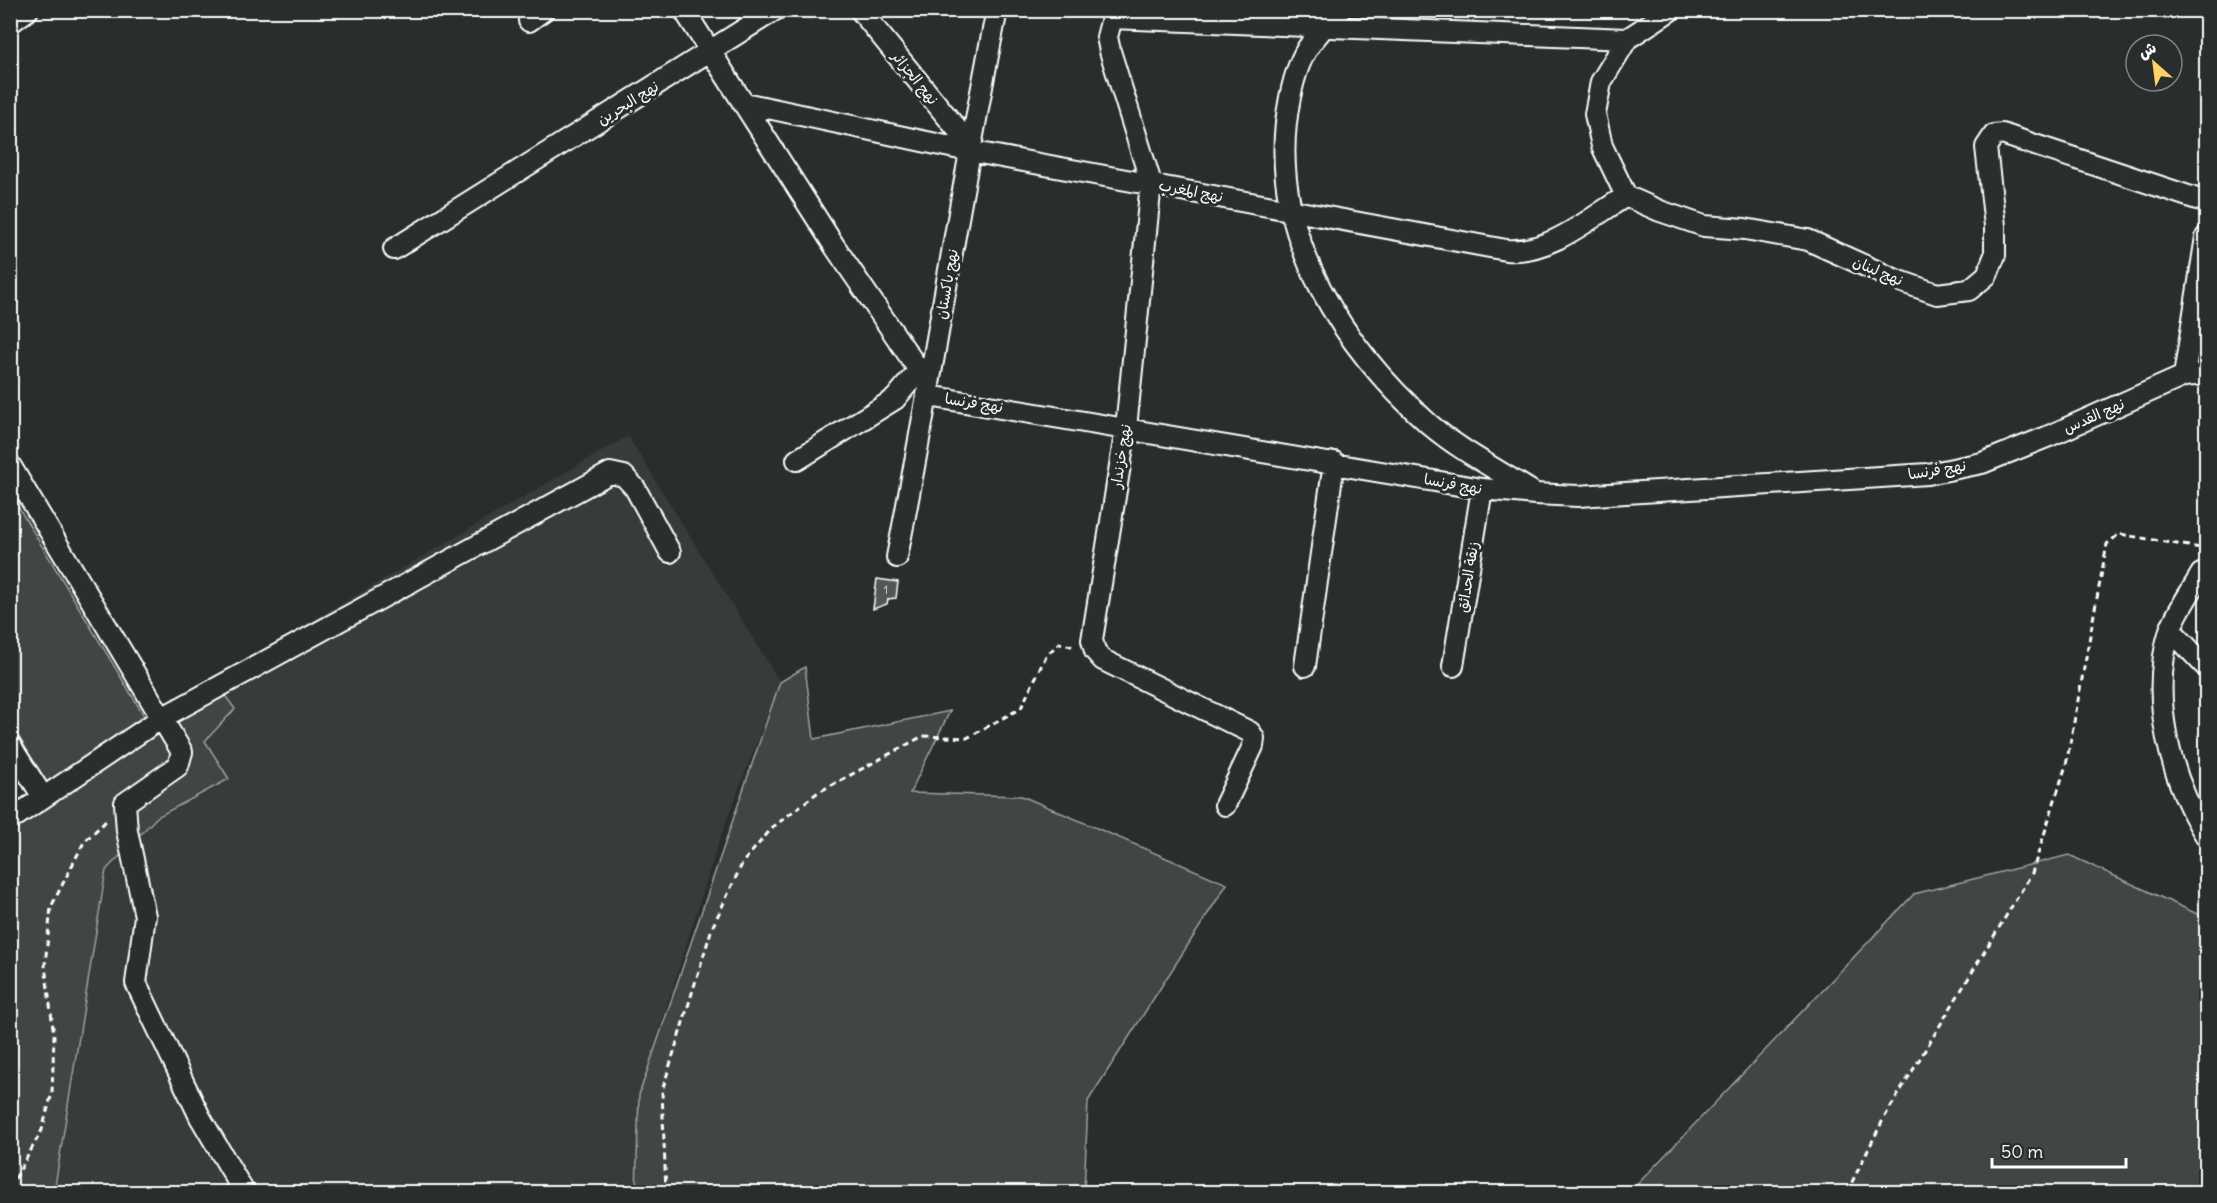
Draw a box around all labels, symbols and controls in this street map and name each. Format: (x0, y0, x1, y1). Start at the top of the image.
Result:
north arrow (2124, 33, 2184, 93)
text: ش (2134, 37, 2159, 63)
street label: نهج الجزائر (886, 46, 943, 109)
street label: نهج البحرين (593, 76, 663, 130)
street label: نهج المغرب (1157, 175, 1225, 207)
street label: نهج باكستان (931, 247, 963, 321)
street label: نهج لبنان (1850, 251, 1906, 291)
street label: نهج فرنسا (943, 389, 1005, 417)
street label: نهج القدس (2060, 394, 2128, 438)
street label: نهج خزندار (1106, 423, 1136, 490)
street label: نهج فرنسا (1906, 456, 1968, 484)
street label: نهج فرنسا (1422, 469, 1484, 499)
street label: زنقة الحدائق (1453, 540, 1483, 614)
house number: 1 (884, 582, 888, 597)
scale bar (1992, 1131, 2126, 1169)
text: 50 m (2001, 1140, 2043, 1163)

